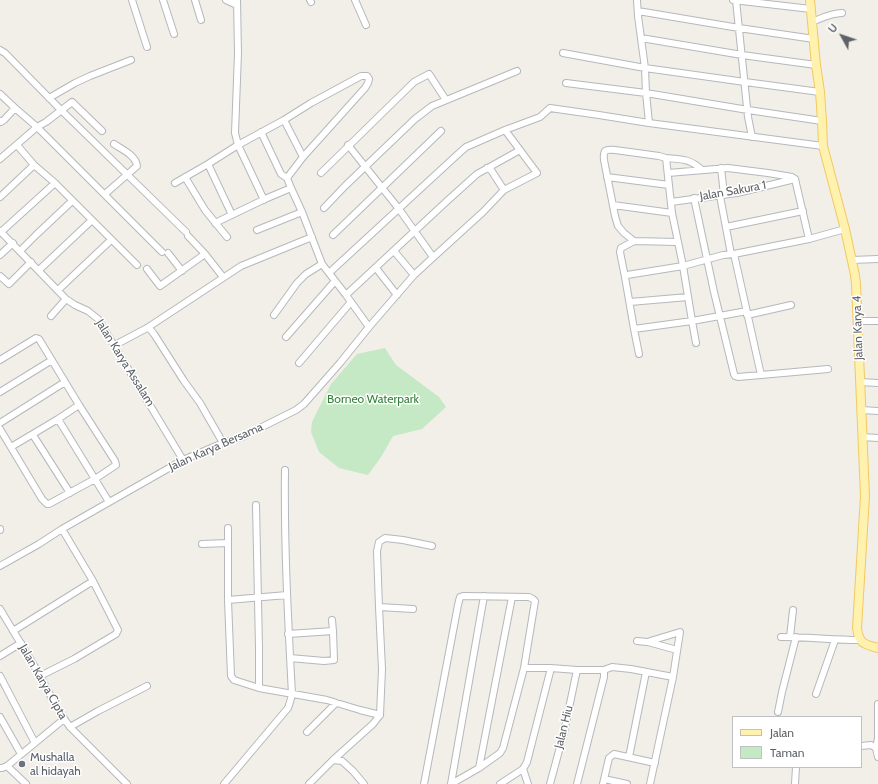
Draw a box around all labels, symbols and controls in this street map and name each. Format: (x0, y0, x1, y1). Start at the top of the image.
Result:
north arrow (822, 16, 862, 56)
text: U (825, 21, 841, 36)
street label: Jalan Sakura 1 (699, 178, 767, 204)
street label: Jalan Karya 4 (850, 296, 866, 360)
street label: Jalan Karya Assalam (92, 317, 158, 409)
park label: Borneo Waterpark (327, 392, 419, 406)
street label: Jalan Karya Bersama (167, 420, 265, 474)
street label: Jalan Karya Cipta (16, 642, 70, 722)
street label: Jalan Hiu (552, 704, 576, 750)
legend (732, 716, 862, 768)
text: Jalan (770, 725, 794, 740)
text: Taman (770, 745, 804, 760)
place label: Mushalla al hidayah (30, 750, 81, 778)
marker: Mushalla al hidayah (17, 759, 27, 769)

